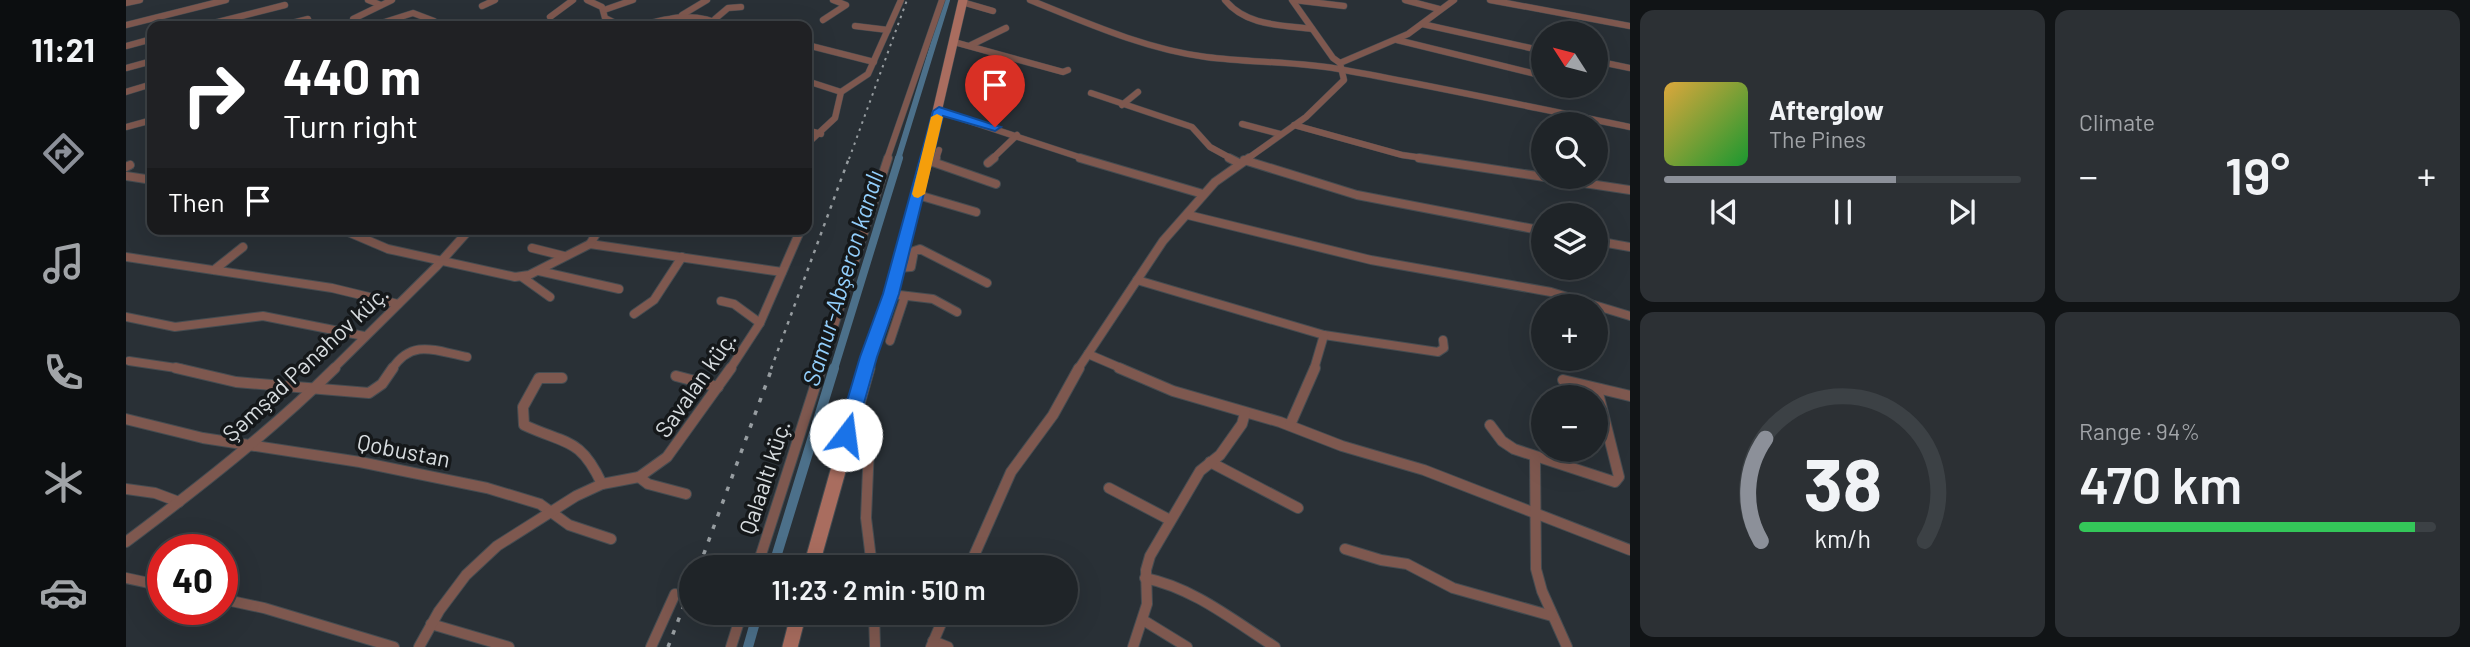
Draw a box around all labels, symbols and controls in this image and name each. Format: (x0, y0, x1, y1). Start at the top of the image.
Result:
north arrow (1531, 21, 1608, 98)
map controls (1531, 21, 1608, 462)
text: 11:21 (31, 30, 95, 68)
text: 440 m (283, 46, 421, 105)
icon: right (168, 49, 259, 140)
pin (965, 55, 1025, 127)
icon: arrive (976, 66, 1014, 104)
text: Afterglow (1769, 94, 1884, 125)
text: Turn right (283, 106, 418, 144)
text: Climate (2079, 108, 2155, 136)
button: search (1531, 112, 1608, 189)
text: The Pines (1769, 125, 1866, 153)
icon: directions (39, 129, 88, 178)
text: 19° (2225, 143, 2290, 205)
text: − (2079, 152, 2098, 198)
text: + (2417, 152, 2436, 198)
water label: Samur-Abşeron kanalı (795, 167, 889, 389)
icon: arrive (239, 182, 277, 220)
text: Then (168, 186, 225, 217)
icon: previous (1705, 193, 1743, 231)
icon: pause (1824, 193, 1862, 231)
icon: next (1943, 193, 1981, 231)
button: layers (1531, 203, 1608, 280)
icon: music (39, 239, 88, 288)
street label: Şəmşad Pənəhov küç. (216, 279, 394, 447)
button: + (1531, 294, 1608, 371)
street label: Savalan küç. (648, 326, 742, 442)
icon: phone (39, 348, 88, 397)
button: − (1531, 385, 1608, 462)
position arrow (809, 398, 883, 472)
street label: Qalaaltı küç. (732, 416, 796, 538)
text: Range · 94% (2079, 417, 2200, 445)
street label: Qobustan (355, 427, 453, 473)
text: 38 (1803, 438, 1882, 526)
text: 470 km (2079, 452, 2242, 514)
icon: climate (39, 458, 88, 507)
text: km/h (1814, 522, 1871, 552)
speed limit sign: 40 (147, 534, 238, 625)
icon: car (39, 568, 88, 617)
text: 11:23 · 2 min · 510 m (771, 574, 986, 605)

